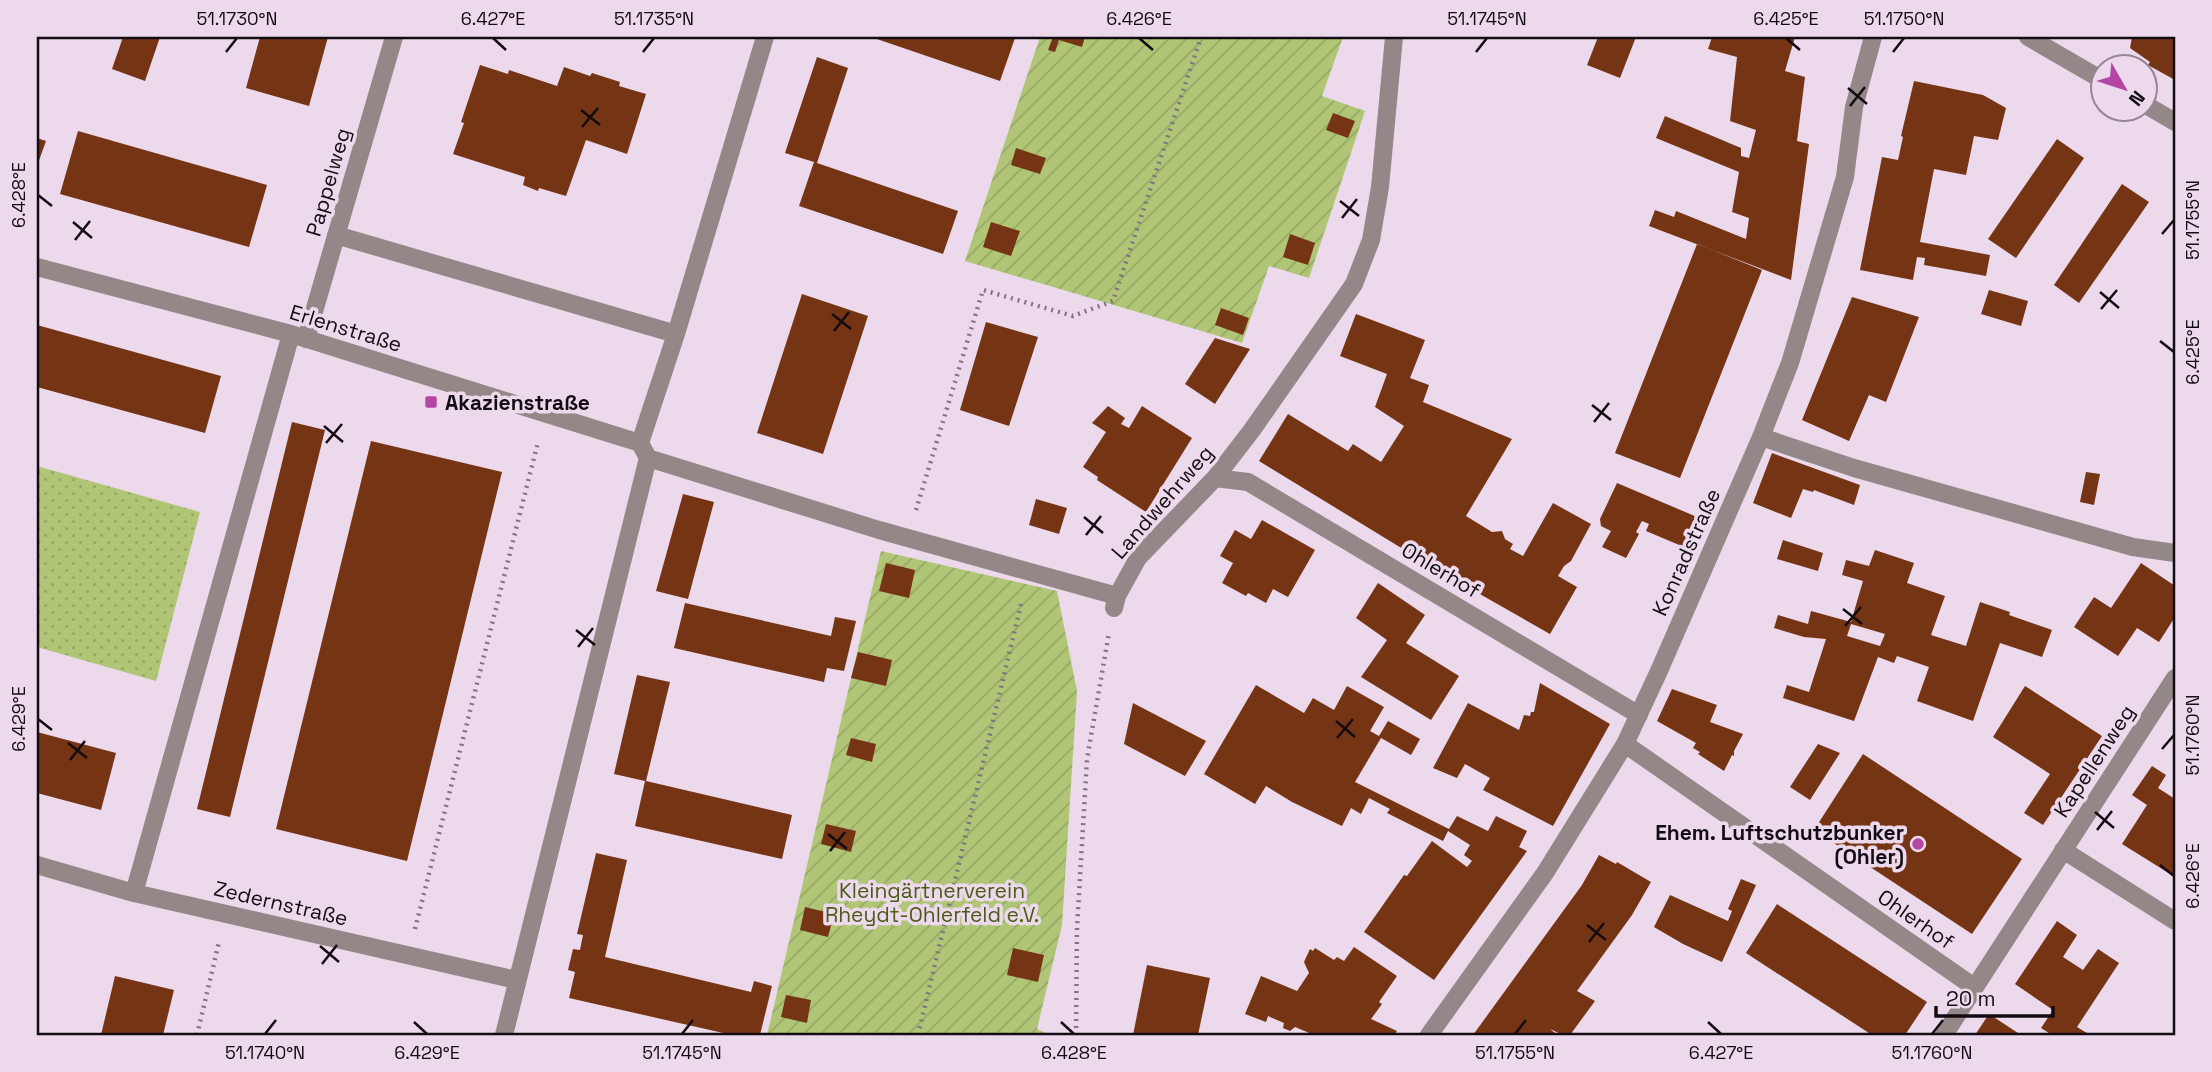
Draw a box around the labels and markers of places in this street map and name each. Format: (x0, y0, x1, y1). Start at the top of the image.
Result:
place label: Akazienstraße (445, 389, 590, 416)
marker: Akazienstraße (423, 394, 439, 410)
place label: Ehem. Luftschutzbunker (Ohler) (1655, 819, 1904, 870)
marker: Ehem. Luftschutzbunker (Ohler) (1910, 836, 1926, 852)

